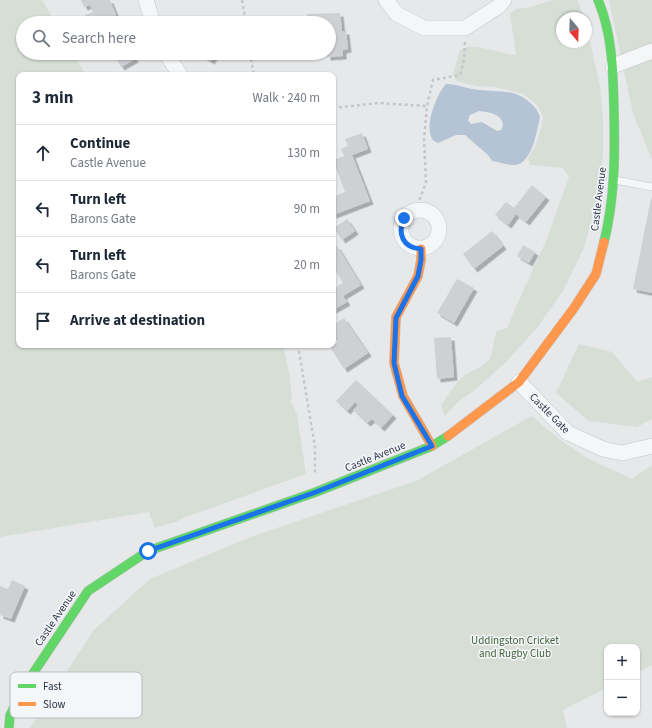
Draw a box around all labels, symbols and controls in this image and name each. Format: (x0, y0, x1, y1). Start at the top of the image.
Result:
north arrow (556, 12, 592, 48)
search box (16, 16, 336, 60)
icon: search (30, 27, 52, 49)
text: Search here (62, 28, 136, 49)
text: 3 min (32, 86, 73, 110)
text: Walk · 240 m (252, 89, 320, 107)
text: Continue (70, 133, 130, 154)
icon: ahead (32, 142, 54, 164)
text: 130 m (287, 144, 320, 162)
text: Castle Avenue (70, 154, 146, 172)
street label: Castle Avenue (587, 166, 610, 232)
text: Turn left (70, 189, 126, 210)
icon: left (32, 198, 54, 220)
text: 90 m (294, 200, 320, 218)
route end (395, 209, 413, 227)
text: Barons Gate (70, 210, 136, 228)
text: Turn left (70, 245, 126, 266)
icon: left (32, 254, 54, 276)
text: 20 m (294, 256, 320, 274)
text: Barons Gate (70, 266, 136, 284)
icon: arrive (32, 310, 54, 332)
text: Arrive at destination (70, 310, 205, 331)
street label: Castle Gate (526, 390, 574, 437)
street label: Castle Avenue (343, 437, 408, 475)
route start (139, 542, 157, 560)
street label: Castle Avenue (31, 587, 80, 649)
park label: Uddingston Cricket and Rugby Club (471, 633, 559, 661)
map controls (604, 644, 640, 716)
button: + (604, 644, 640, 680)
legend (10, 672, 142, 718)
text: Fast (43, 679, 62, 694)
button: − (604, 680, 640, 716)
text: Slow (43, 697, 66, 712)

